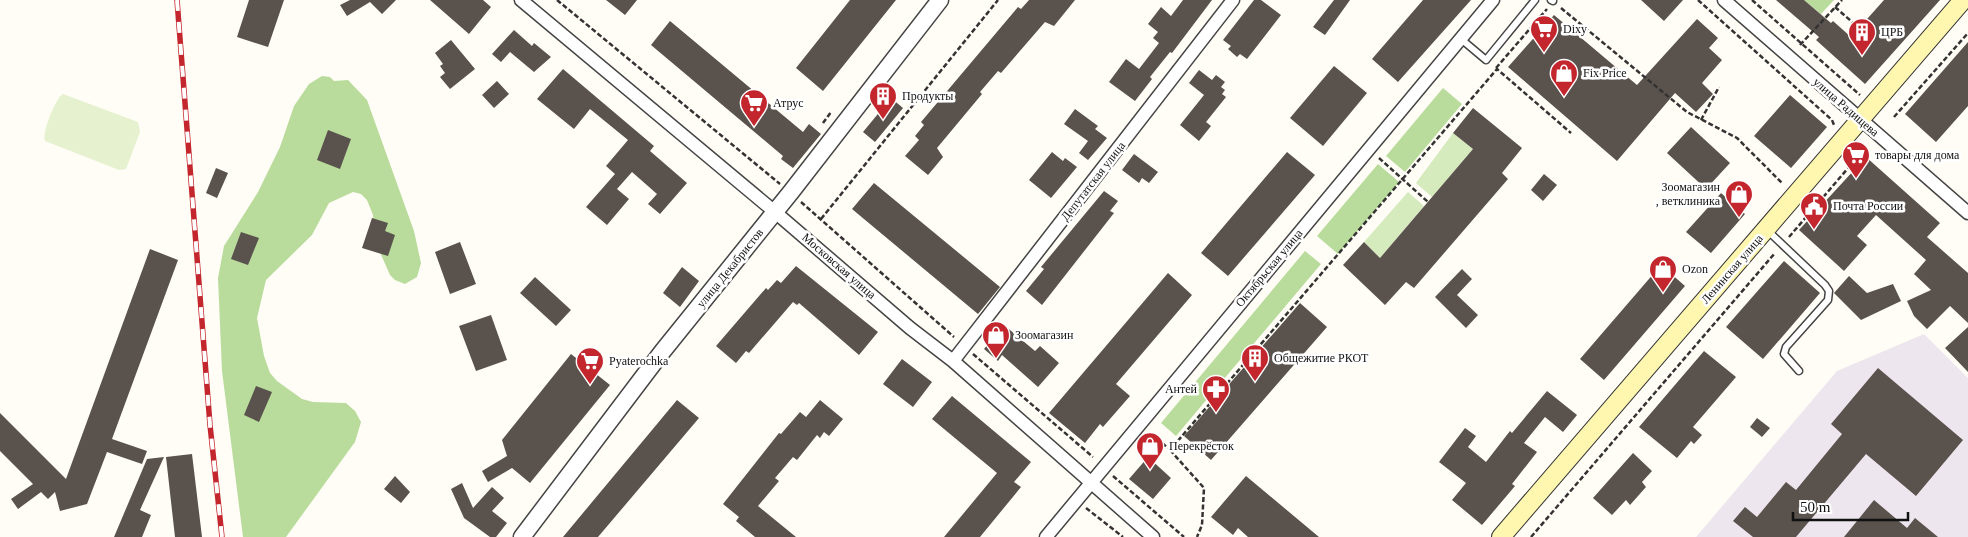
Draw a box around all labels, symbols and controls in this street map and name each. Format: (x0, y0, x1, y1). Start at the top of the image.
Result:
supermarket icon: Dixy (1529, 14, 1559, 53)
building icon: ЦРБ (1847, 17, 1877, 56)
place label: Dixy (1563, 22, 1587, 36)
place label: ЦРБ (1881, 25, 1903, 39)
shop icon: Fix Price (1549, 58, 1579, 97)
place label: Fix Price (1583, 66, 1627, 80)
street label: улица Радищева (1810, 75, 1882, 140)
building icon: Продукты (868, 81, 898, 120)
supermarket icon: Атрус (739, 88, 769, 127)
place label: Продукты (902, 89, 953, 103)
place label: Атрус (773, 96, 804, 110)
street label: Депутатская улица (1058, 138, 1129, 223)
supermarket icon: товары для дома (1841, 140, 1871, 179)
place label: товары для дома (1875, 148, 1960, 162)
shop icon: Зоомагазин , ветклиника (1724, 179, 1754, 218)
place label: Зоомагазин , ветклиника (1656, 180, 1721, 208)
public building icon: Почта России (1799, 191, 1829, 230)
place label: Почта России (1833, 199, 1904, 213)
street label: улица Декабристов (694, 225, 766, 310)
street label: Октябрьская улица (1232, 226, 1306, 310)
street label: Московская улица (799, 230, 879, 302)
street label: Ленинская улица (1698, 231, 1766, 306)
shop icon: Ozon (1648, 254, 1678, 293)
place label: Ozon (1682, 262, 1708, 276)
shop icon: Зоомагазин (981, 320, 1011, 359)
place label: Зоомагазин (1015, 328, 1074, 342)
building icon: Общежитие РКОТ (1240, 343, 1270, 382)
supermarket icon: Pyaterochka (575, 346, 605, 385)
place label: Общежитие РКОТ (1274, 351, 1369, 365)
place label: Pyaterochka (609, 354, 669, 368)
pharmacy icon: Антей (1201, 374, 1231, 413)
place label: Антей (1165, 382, 1198, 396)
shop icon: Перекрёсток (1135, 431, 1165, 470)
place label: Перекрёсток (1169, 439, 1234, 453)
scale bar (1793, 490, 1908, 522)
text: 50 m (1800, 499, 1831, 515)

